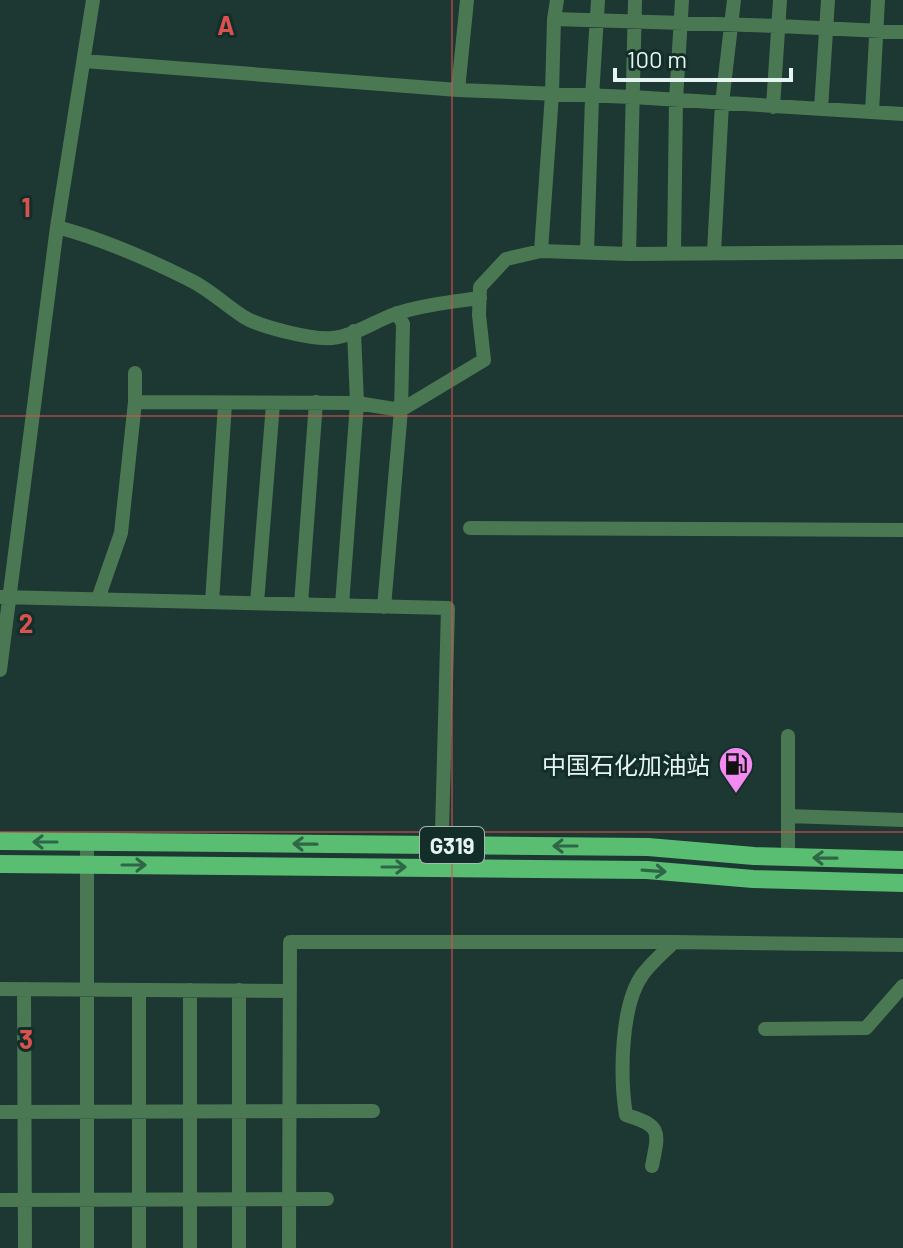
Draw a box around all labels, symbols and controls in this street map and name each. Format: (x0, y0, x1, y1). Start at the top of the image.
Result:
text: A (217, 9, 235, 40)
scale bar (615, 32, 791, 82)
text: 100 m (627, 44, 687, 73)
text: 1 (21, 191, 31, 222)
text: 2 (19, 607, 33, 638)
fuel station icon: 中国石化加油站 (717, 745, 755, 795)
place label: 中国石化加油站 (542, 750, 710, 779)
road number: G319 (420, 827, 484, 863)
one-way arrow (32, 834, 59, 850)
one-way arrow (292, 836, 319, 852)
one-way arrow (552, 838, 579, 854)
one-way arrow (812, 850, 839, 866)
one-way arrow (120, 857, 147, 873)
one-way arrow (380, 859, 407, 875)
one-way arrow (640, 864, 667, 879)
text: 3 (19, 1023, 33, 1054)

